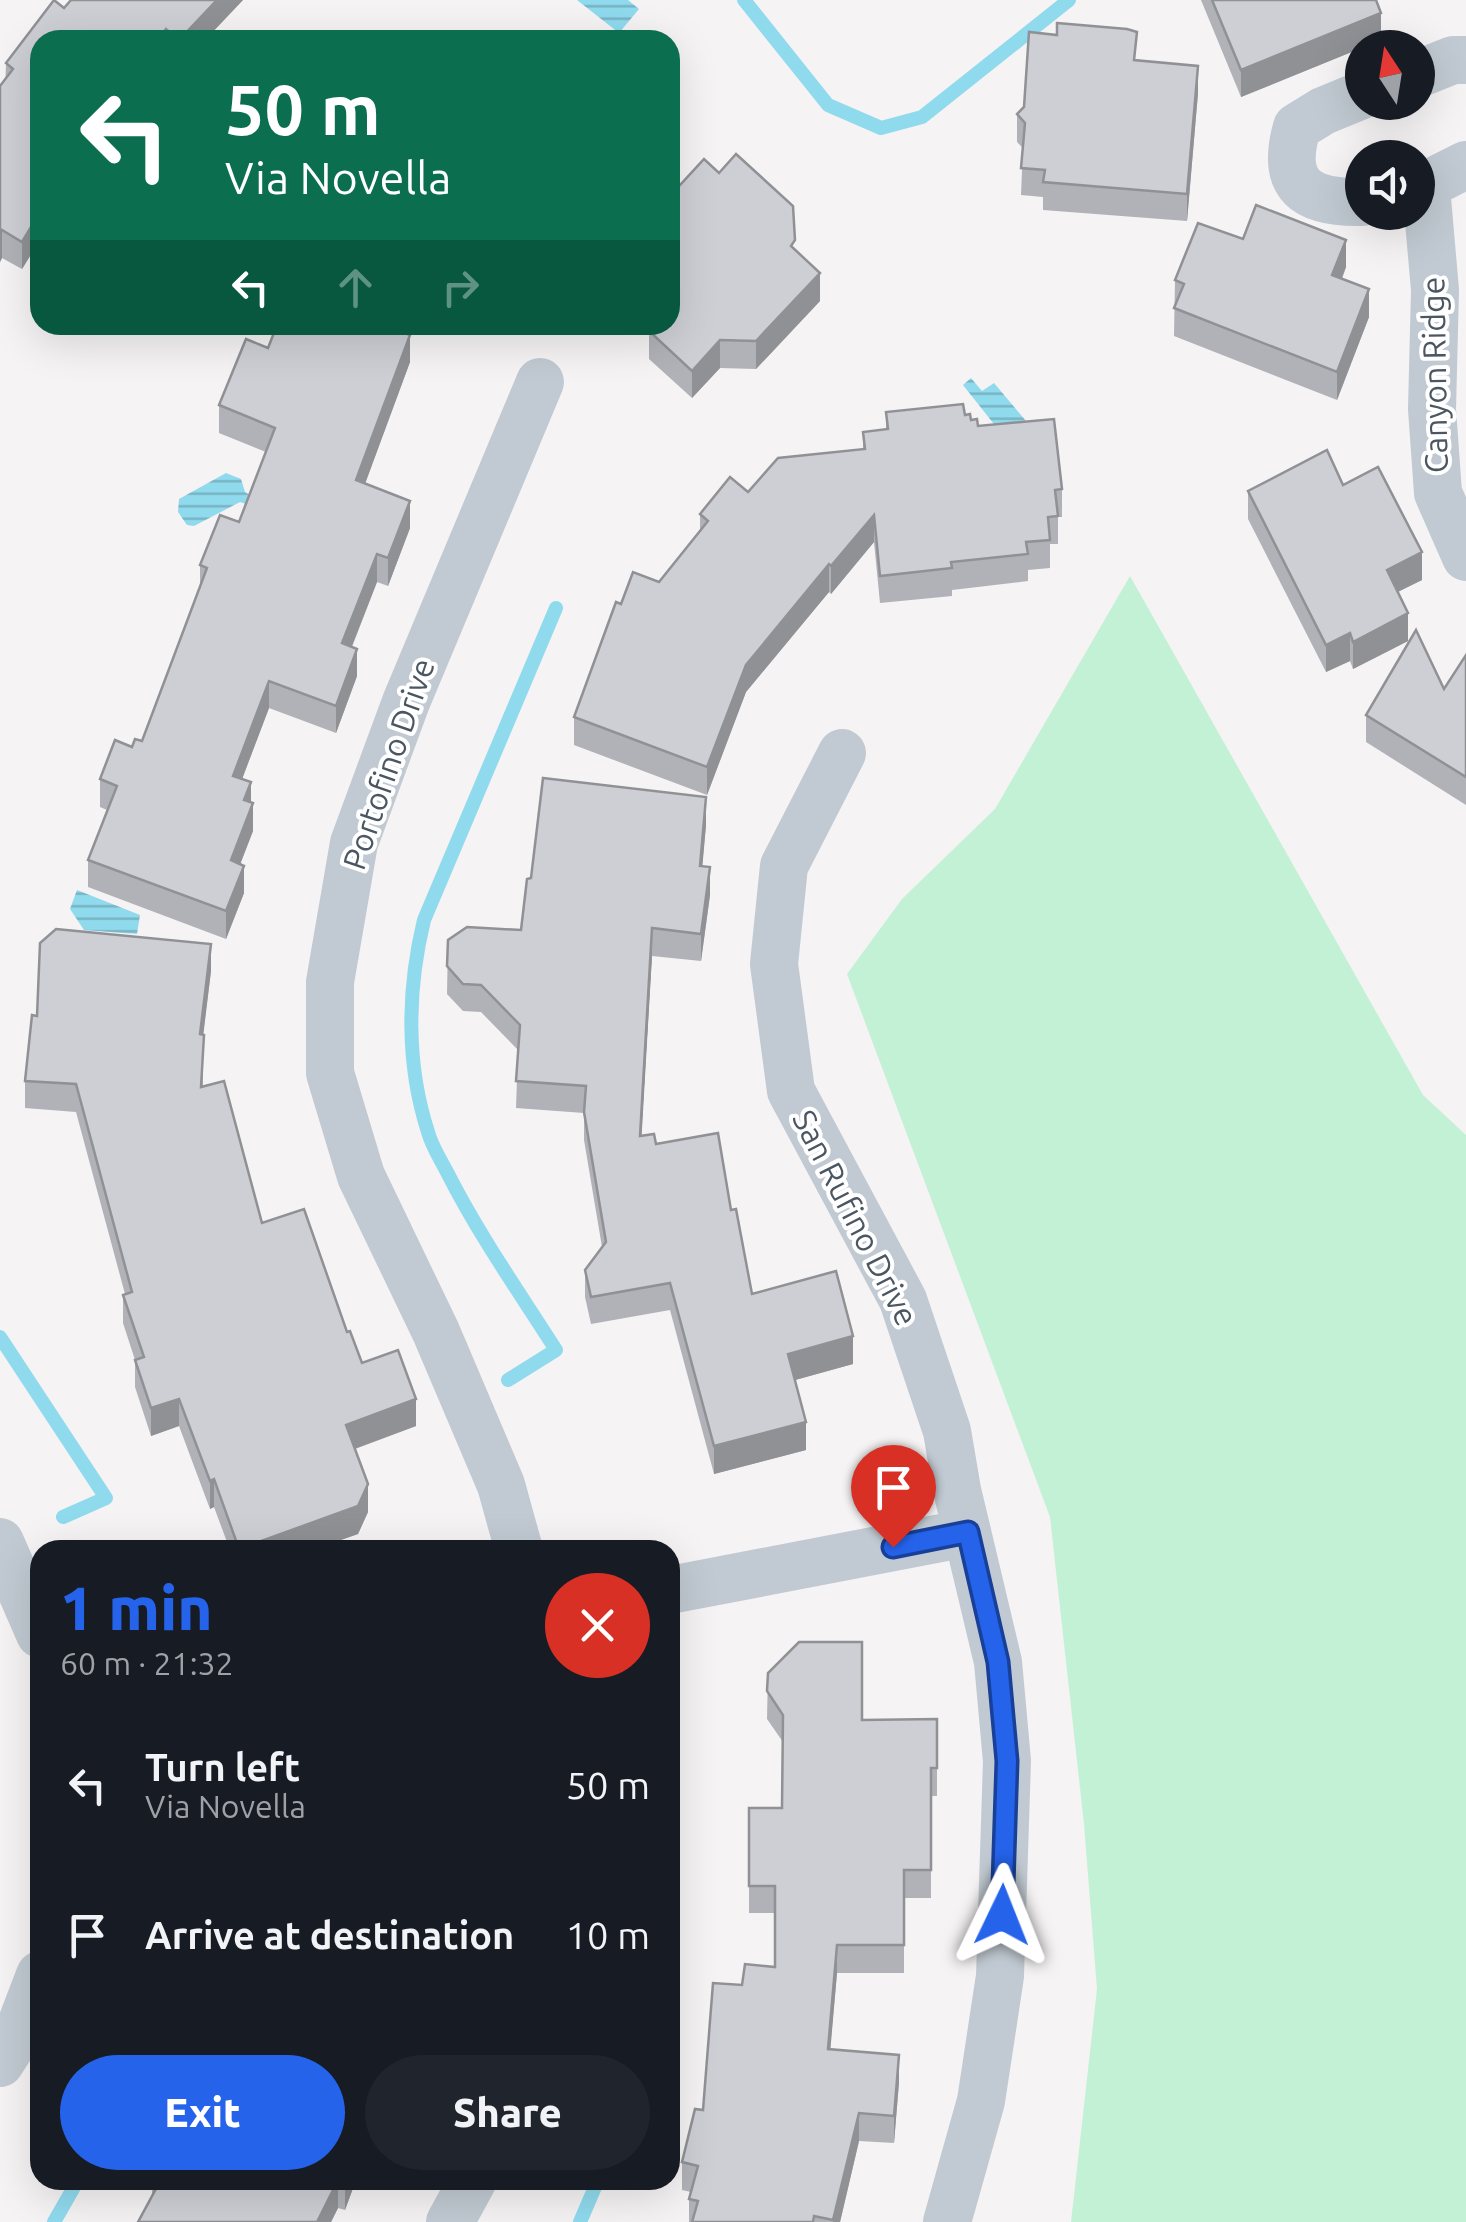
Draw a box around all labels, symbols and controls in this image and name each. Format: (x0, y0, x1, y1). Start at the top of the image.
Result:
north arrow (1345, 30, 1435, 120)
map controls (1345, 30, 1435, 230)
icon: left (60, 70, 190, 200)
text: 50 m (225, 70, 381, 148)
button: sound (1345, 140, 1435, 230)
text: Via Novella (225, 152, 451, 203)
icon: left (223, 260, 278, 315)
icon: ahead (328, 260, 383, 315)
icon: right (433, 260, 488, 315)
street label: Canyon Ridge (1414, 277, 1454, 473)
street label: Portofino Drive (335, 653, 441, 874)
street label: San Rufino Drive (786, 1104, 926, 1331)
pin (851, 1445, 936, 1548)
icon: arrive (866, 1460, 921, 1515)
button: close (545, 1573, 650, 1678)
text: 1 min (60, 1574, 213, 1641)
text: 60 m · 21:32 (60, 1645, 234, 1681)
text: Turn left (145, 1746, 300, 1788)
icon: left (60, 1758, 115, 1813)
text: 50 m (566, 1764, 650, 1806)
text: Via Novella (145, 1788, 306, 1824)
position arrow (950, 1863, 1054, 1967)
icon: arrive (60, 1908, 115, 1963)
text: Arrive at destination (145, 1914, 514, 1956)
text: 10 m (566, 1914, 650, 1956)
button: Exit (60, 2055, 345, 2170)
button: Share (365, 2055, 650, 2170)

